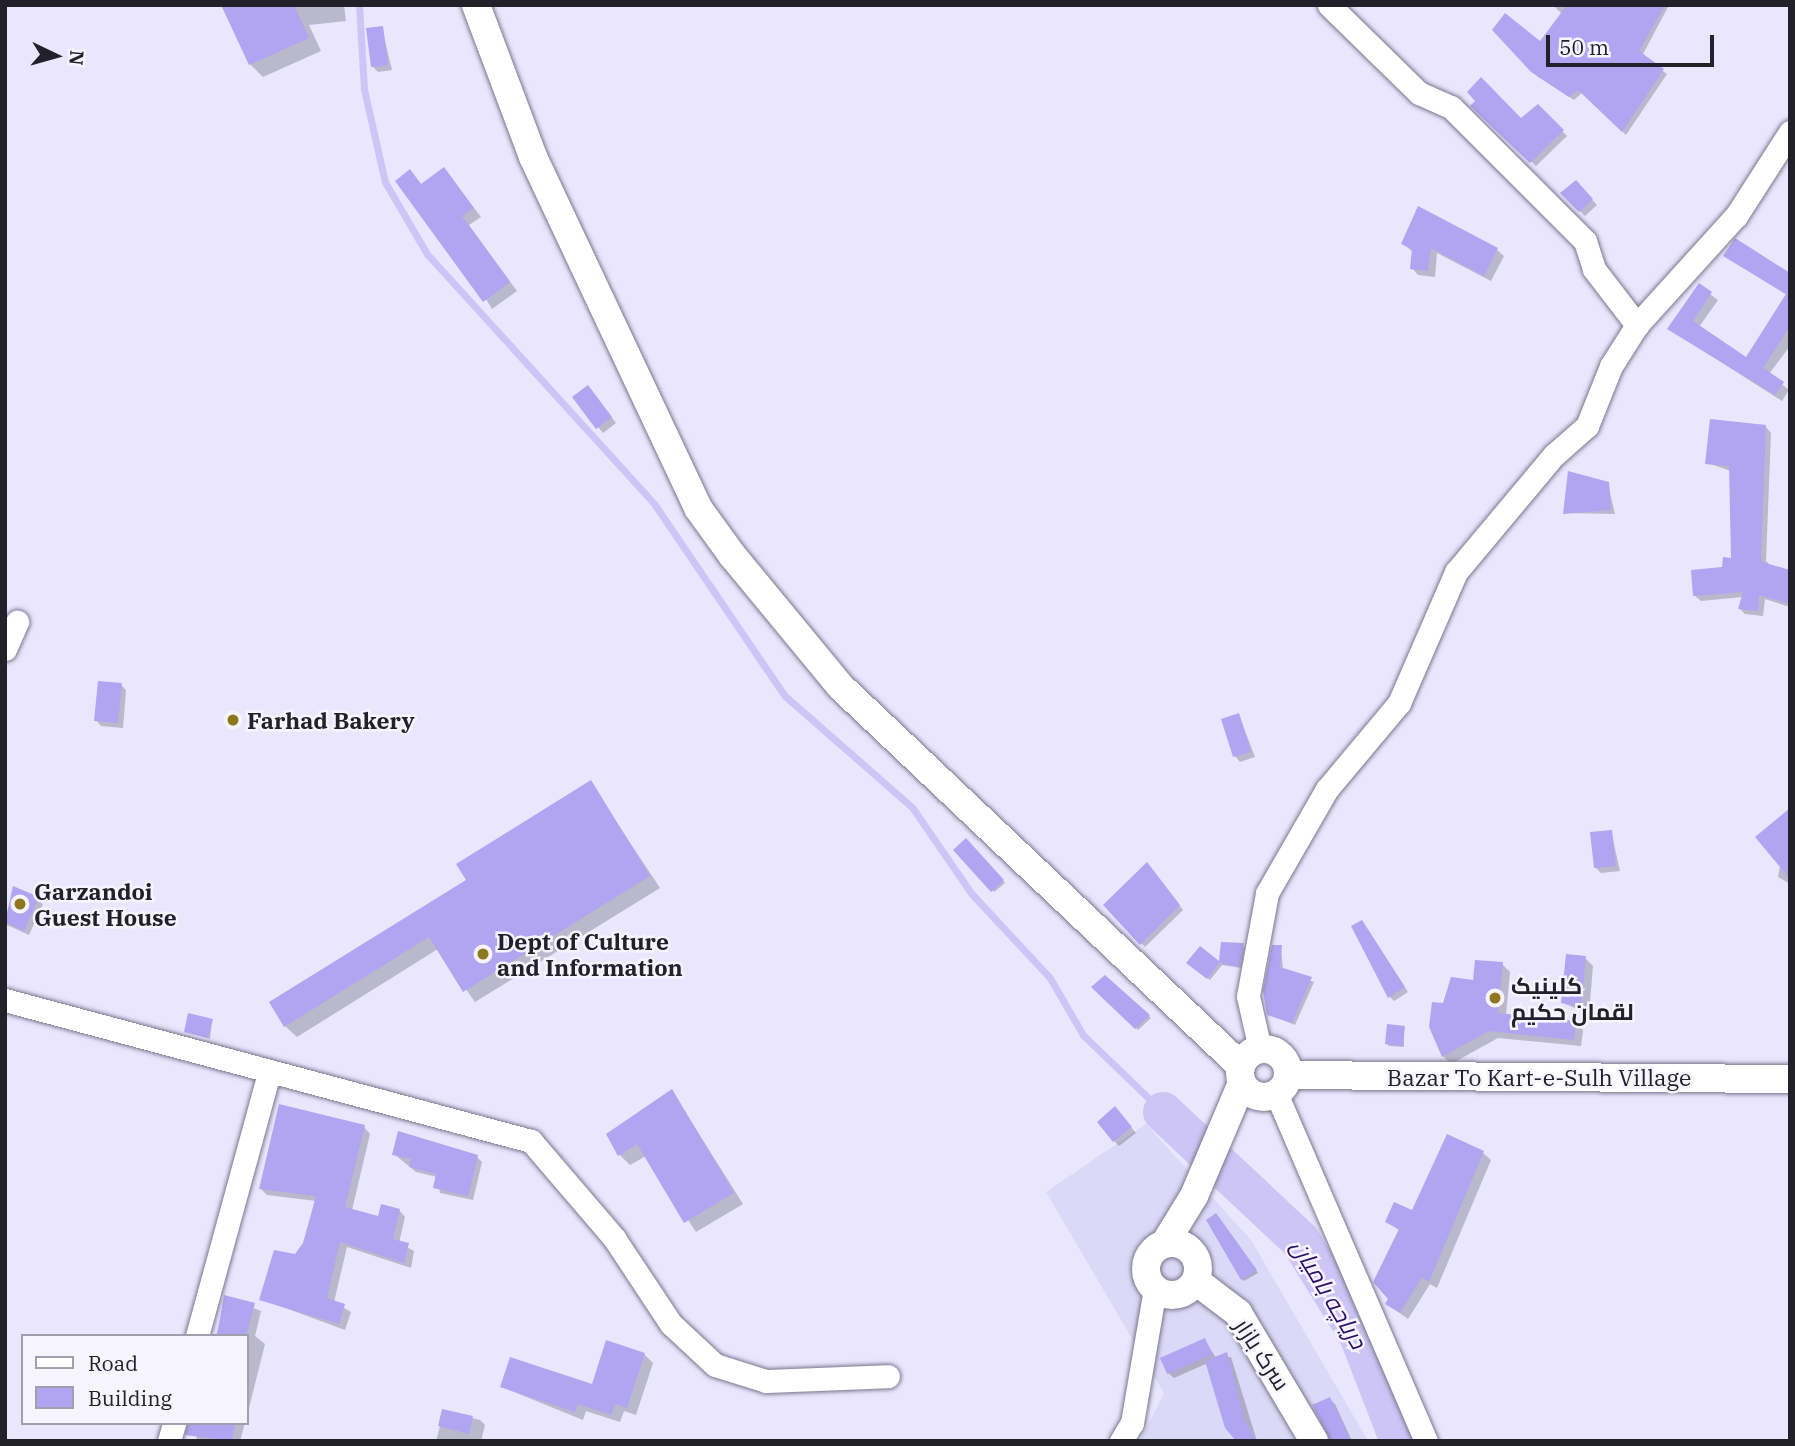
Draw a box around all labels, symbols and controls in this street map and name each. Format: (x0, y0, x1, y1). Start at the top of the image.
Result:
north arrow (21, 21, 91, 91)
scale bar (1550, 21, 1718, 65)
text: 50 m (1559, 33, 1609, 61)
text: N (64, 49, 90, 66)
place label: Farhad Bakery (247, 706, 415, 734)
marker: Farhad Bakery (225, 712, 241, 728)
place label: Garzandoi Guest House (34, 877, 177, 931)
marker: Garzandoi Guest House (12, 896, 28, 912)
place label: Dept of Culture and Information (497, 927, 683, 981)
marker: Dept of Culture and Information (475, 946, 491, 962)
place label: کلینیک لقمان حکیم (1511, 971, 1634, 1025)
marker: کلینیک لقمان حکیم (1485, 988, 1505, 1008)
street label: Bazar To Kart-e-Sulh Village (1387, 1063, 1691, 1091)
water label: دریاچه بامیان (1285, 1234, 1373, 1354)
street label: سرک بازار (1230, 1313, 1296, 1395)
legend (21, 1334, 248, 1425)
text: Road (88, 1349, 138, 1377)
text: Building (88, 1384, 172, 1412)

